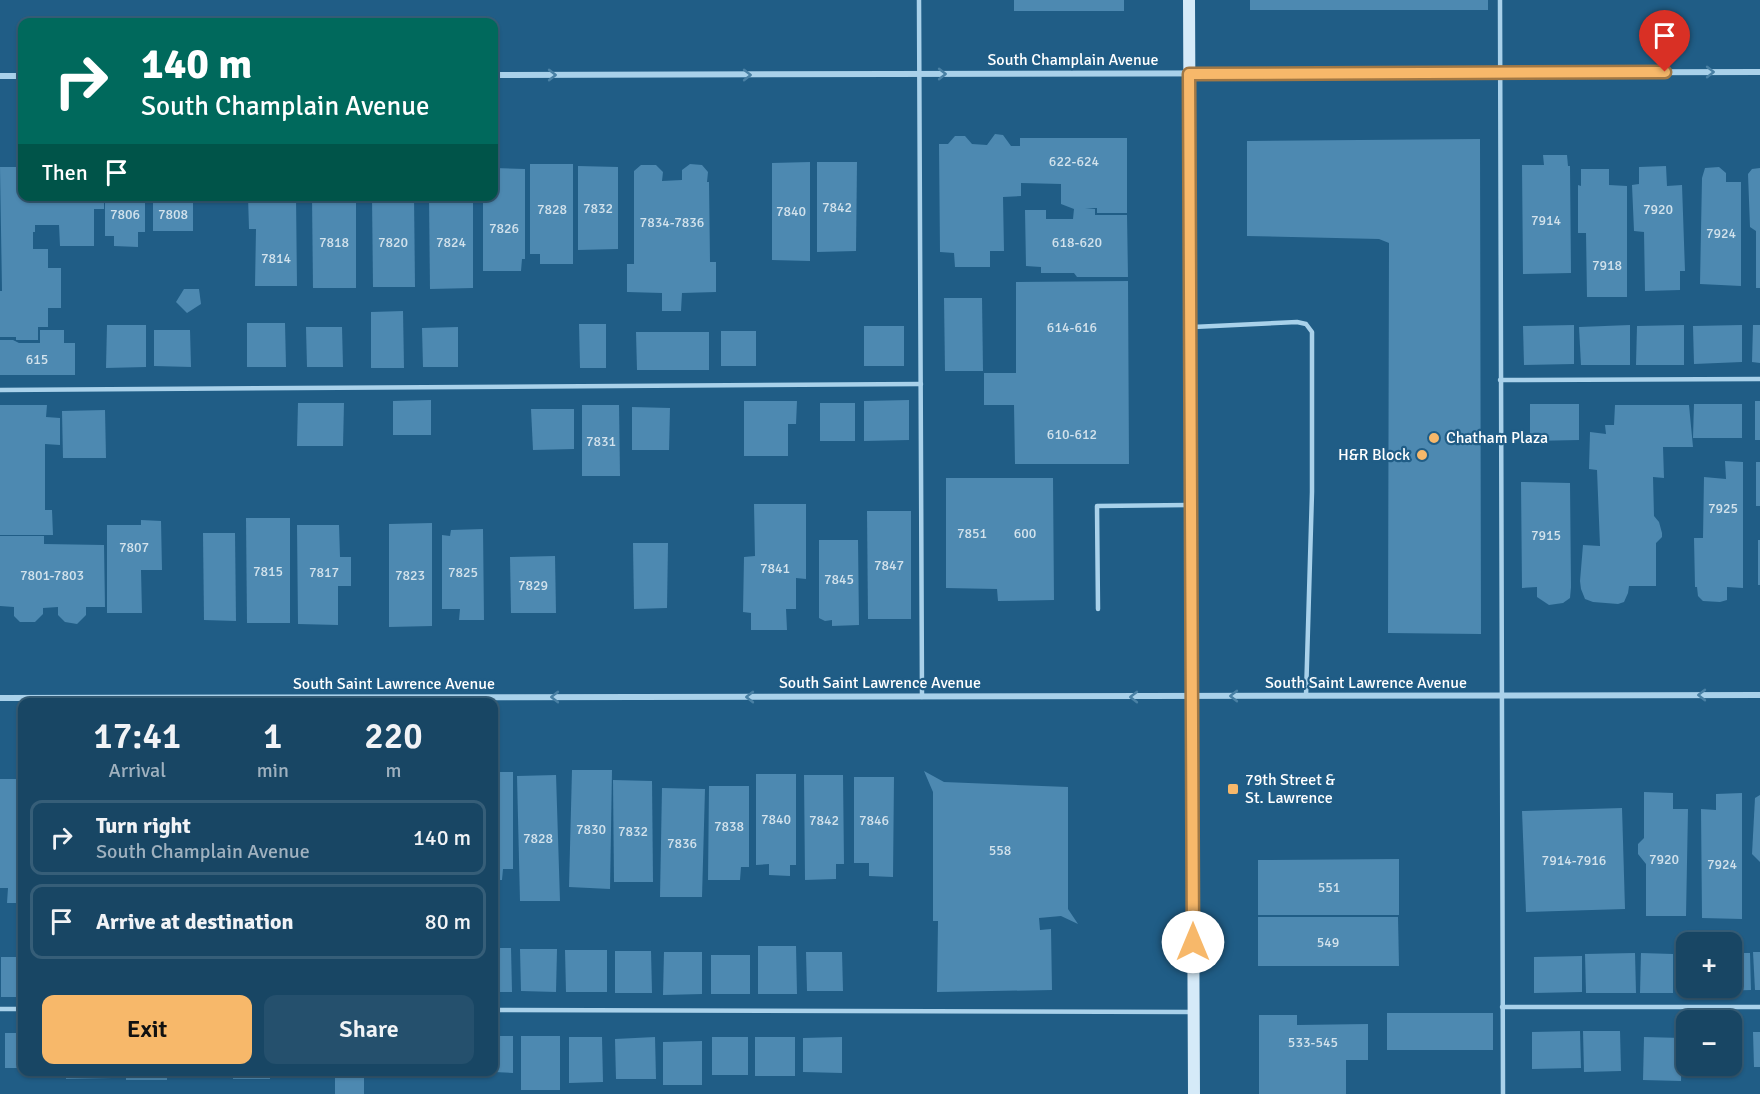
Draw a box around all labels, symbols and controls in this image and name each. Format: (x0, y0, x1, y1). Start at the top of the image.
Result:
pin (1639, 10, 1690, 72)
icon: arrive (1648, 19, 1681, 52)
text: 140 m (141, 39, 252, 90)
icon: right (42, 42, 120, 120)
street label: South Champlain Avenue (987, 50, 1159, 70)
one-way arrow (1705, 66, 1714, 78)
one-way arrow (937, 68, 946, 80)
one-way arrow (547, 69, 556, 81)
one-way arrow (742, 69, 751, 81)
text: South Champlain Avenue (141, 90, 430, 123)
house number: 622-624 (1049, 153, 1100, 170)
icon: arrive (100, 156, 133, 189)
text: Then (42, 159, 88, 186)
house number: 7842 (822, 199, 852, 216)
house number: 7832 (583, 200, 613, 217)
house number: 7828 (537, 201, 567, 218)
house number: 7920 (1643, 201, 1673, 218)
house number: 7840 (776, 203, 806, 220)
house number: 7806 (110, 206, 140, 223)
house number: 7808 (158, 206, 188, 223)
house number: 7914 (1531, 212, 1562, 229)
house number: 7834-7836 (640, 214, 704, 231)
house number: 7826 (489, 220, 519, 237)
house number: 7924 (1706, 225, 1737, 242)
house number: 7818 (319, 234, 349, 251)
house number: 7820 (378, 234, 408, 251)
house number: 7824 (436, 234, 467, 251)
house number: 618-620 (1052, 234, 1102, 251)
house number: 7814 (261, 250, 292, 267)
house number: 7918 (1592, 257, 1622, 274)
house number: 614-616 (1047, 319, 1097, 336)
house number: 615 (26, 351, 48, 368)
house number: 610-612 (1047, 426, 1097, 443)
place label: Chatham Plaza (1446, 428, 1548, 448)
marker: Chatham Plaza (1427, 431, 1441, 445)
house number: 7831 (586, 433, 616, 450)
place label: H&R Block (1338, 445, 1410, 465)
marker: H&R Block (1415, 448, 1429, 462)
house number: 7925 (1708, 500, 1738, 517)
house number: 7851 (957, 525, 987, 542)
house number: 600 (1014, 525, 1036, 542)
house number: 7915 (1531, 527, 1561, 544)
house number: 7807 (119, 539, 149, 556)
house number: 7847 (874, 557, 904, 574)
house number: 7841 (760, 560, 790, 577)
house number: 7815 (253, 563, 283, 580)
house number: 7817 (309, 564, 339, 581)
house number: 7825 (448, 564, 478, 581)
house number: 7801-7803 (20, 567, 84, 584)
house number: 7823 (395, 567, 425, 584)
house number: 7845 (824, 571, 854, 588)
house number: 7829 (518, 577, 548, 594)
street label: South Saint Lawrence Avenue (779, 673, 981, 693)
street label: South Saint Lawrence Avenue (1265, 673, 1467, 693)
street label: South Saint Lawrence Avenue (293, 674, 495, 694)
one-way arrow (1697, 689, 1706, 701)
one-way arrow (1129, 690, 1138, 703)
one-way arrow (1229, 690, 1238, 702)
one-way arrow (550, 691, 559, 703)
one-way arrow (745, 691, 754, 703)
text: 17:41 (93, 714, 181, 759)
text: 1 (263, 714, 283, 759)
text: 220 (364, 714, 423, 759)
text: Arrival (109, 758, 166, 783)
text: min (257, 758, 289, 783)
text: m (385, 758, 401, 783)
place label: 79th Street & St. Lawrence (1245, 770, 1335, 808)
marker: 79th Street & St. Lawrence (1226, 782, 1240, 796)
house number: 7840 (761, 811, 791, 828)
text: Turn right (96, 812, 191, 839)
house number: 7842 (809, 812, 839, 829)
house number: 7846 (859, 812, 889, 829)
house number: 7838 (714, 818, 744, 835)
icon: right (45, 821, 78, 854)
house number: 7830 (576, 821, 606, 838)
house number: 7832 (618, 823, 648, 840)
text: 140 m (413, 824, 471, 851)
house number: 7828 (523, 830, 553, 847)
house number: 7836 (667, 835, 697, 852)
text: South Champlain Avenue (96, 839, 310, 864)
house number: 558 (989, 842, 1011, 859)
house number: 7920 (1649, 851, 1679, 868)
house number: 7914-7916 (1542, 852, 1606, 869)
house number: 7924 (1707, 856, 1738, 873)
house number: 551 (1318, 879, 1340, 896)
icon: arrive (45, 905, 78, 938)
text: Arrive at destination (96, 908, 293, 935)
text: 80 m (425, 908, 471, 935)
position arrow (1161, 910, 1225, 974)
map controls (1676, 932, 1742, 1076)
button: + (1676, 932, 1742, 998)
house number: 549 (1317, 934, 1339, 951)
button: Exit (42, 995, 252, 1064)
button: Share (264, 995, 474, 1064)
button: − (1676, 1010, 1742, 1076)
house number: 533-545 (1288, 1034, 1338, 1051)

